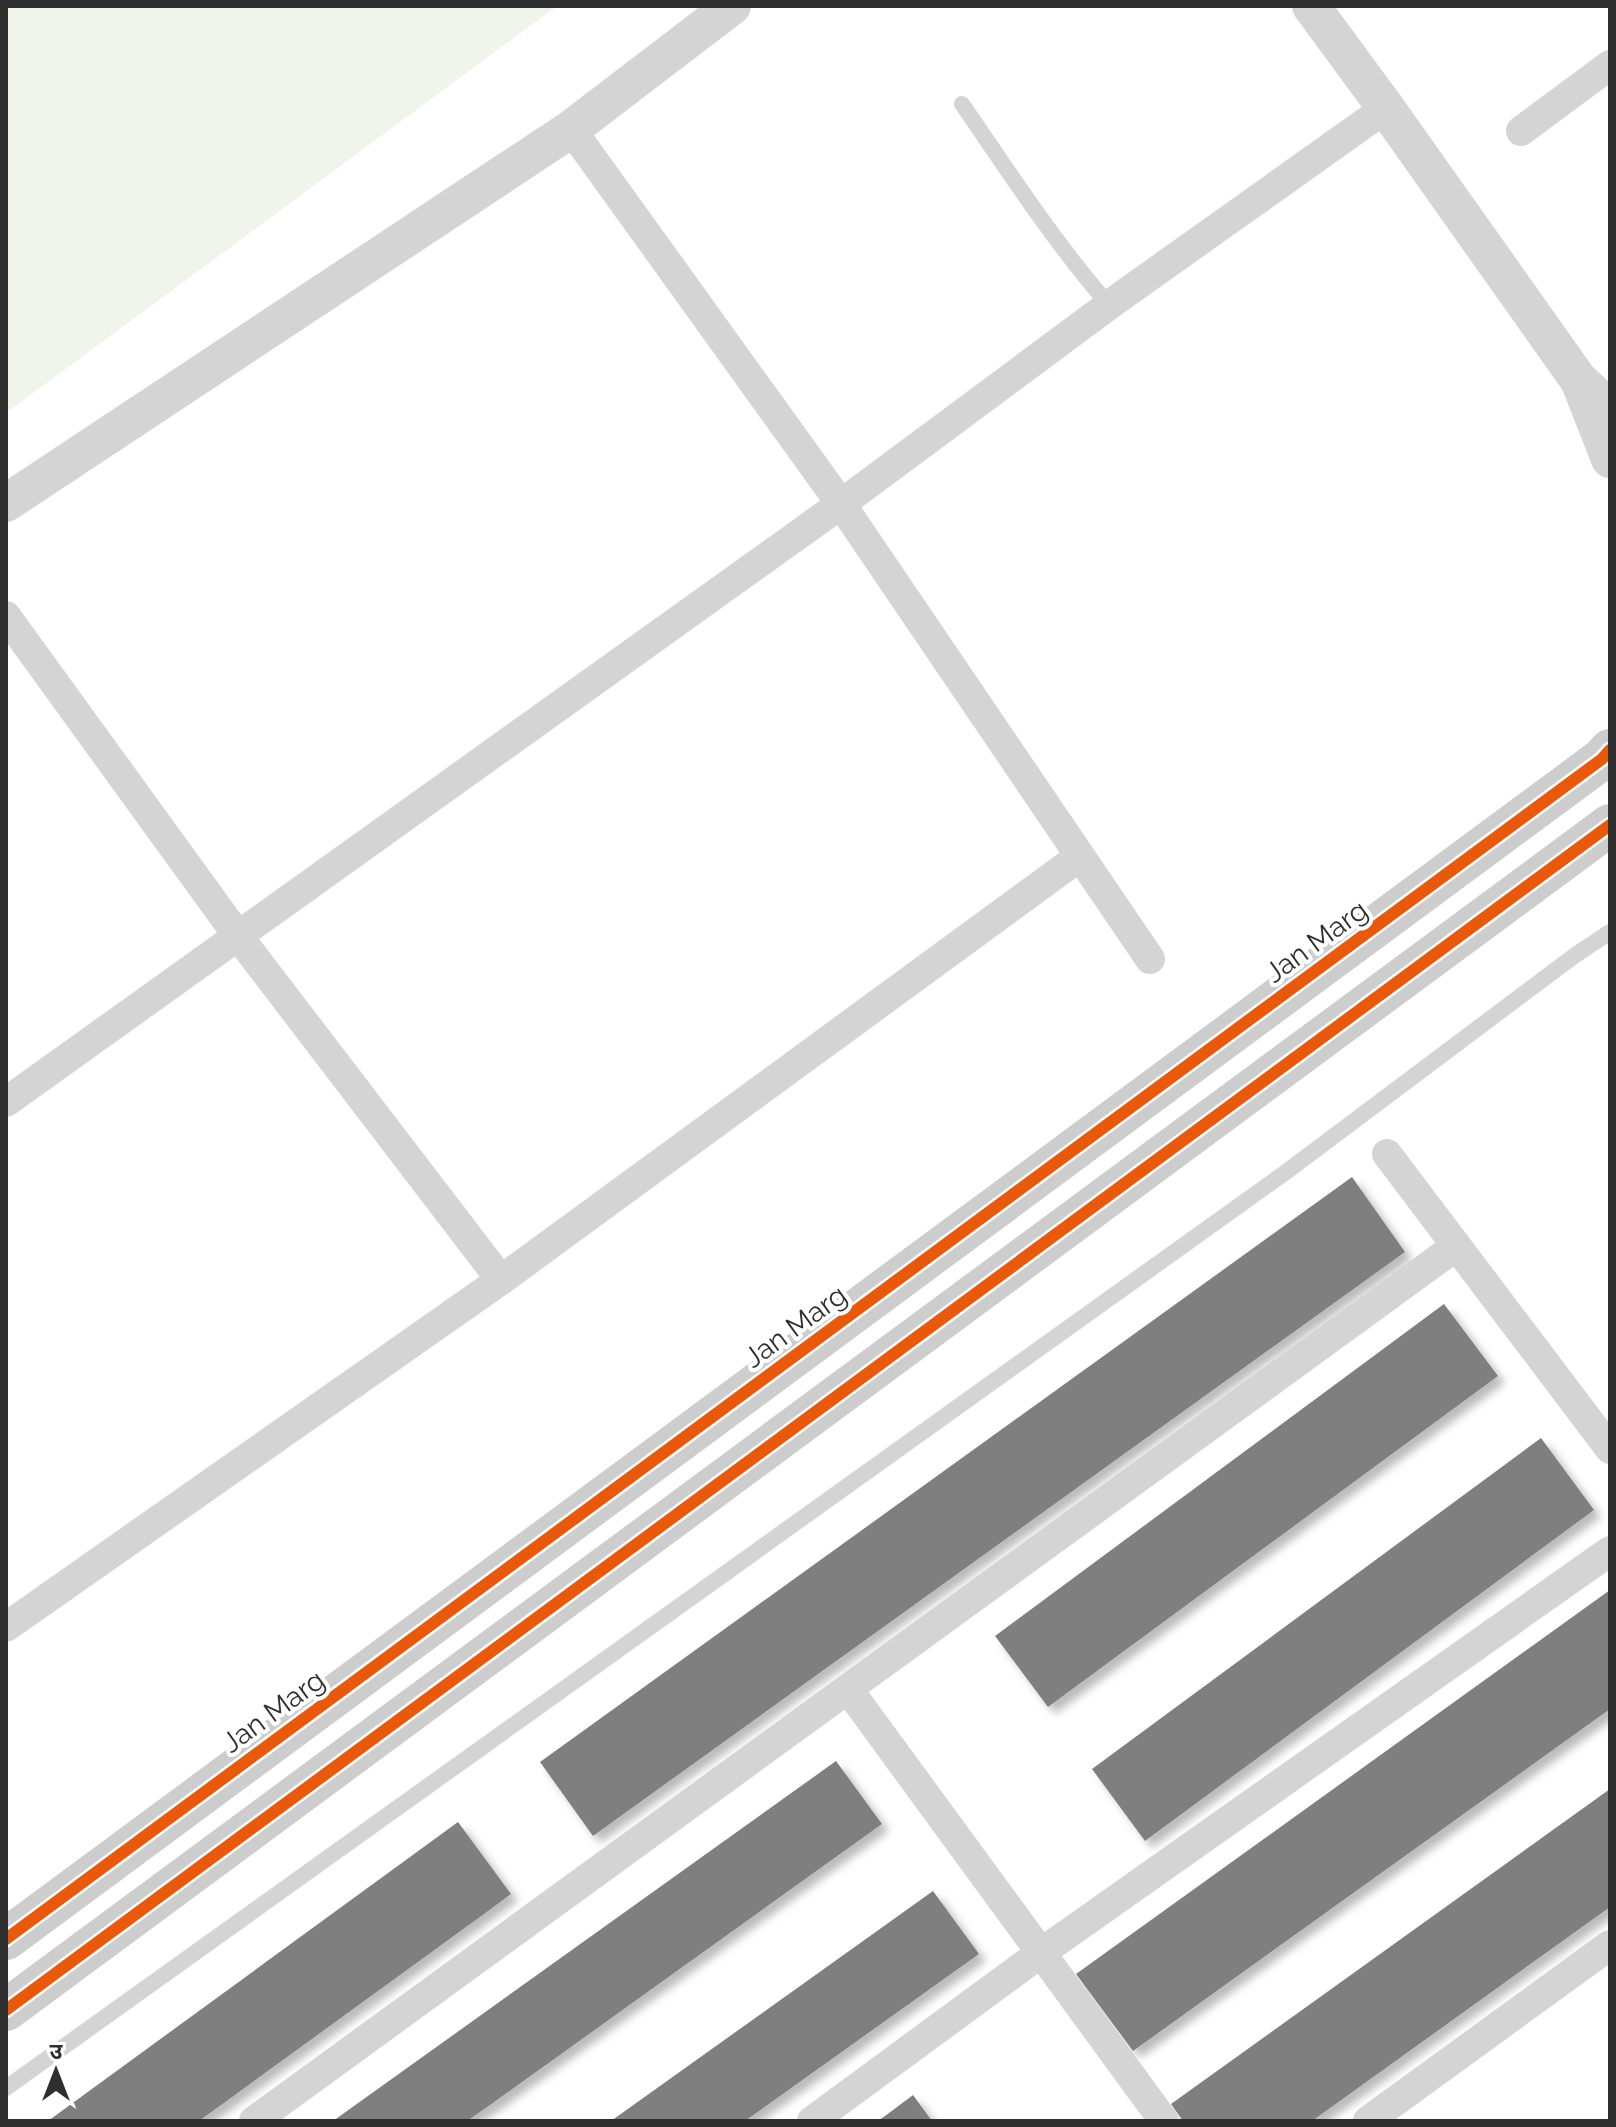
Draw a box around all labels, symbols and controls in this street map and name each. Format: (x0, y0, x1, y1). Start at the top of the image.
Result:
street label: Jan Marg (1259, 893, 1374, 990)
street label: Jan Marg (738, 1278, 853, 1375)
street label: Jan Marg (216, 1663, 331, 1760)
north arrow (16, 2031, 96, 2111)
text: उ (50, 2038, 64, 2064)

